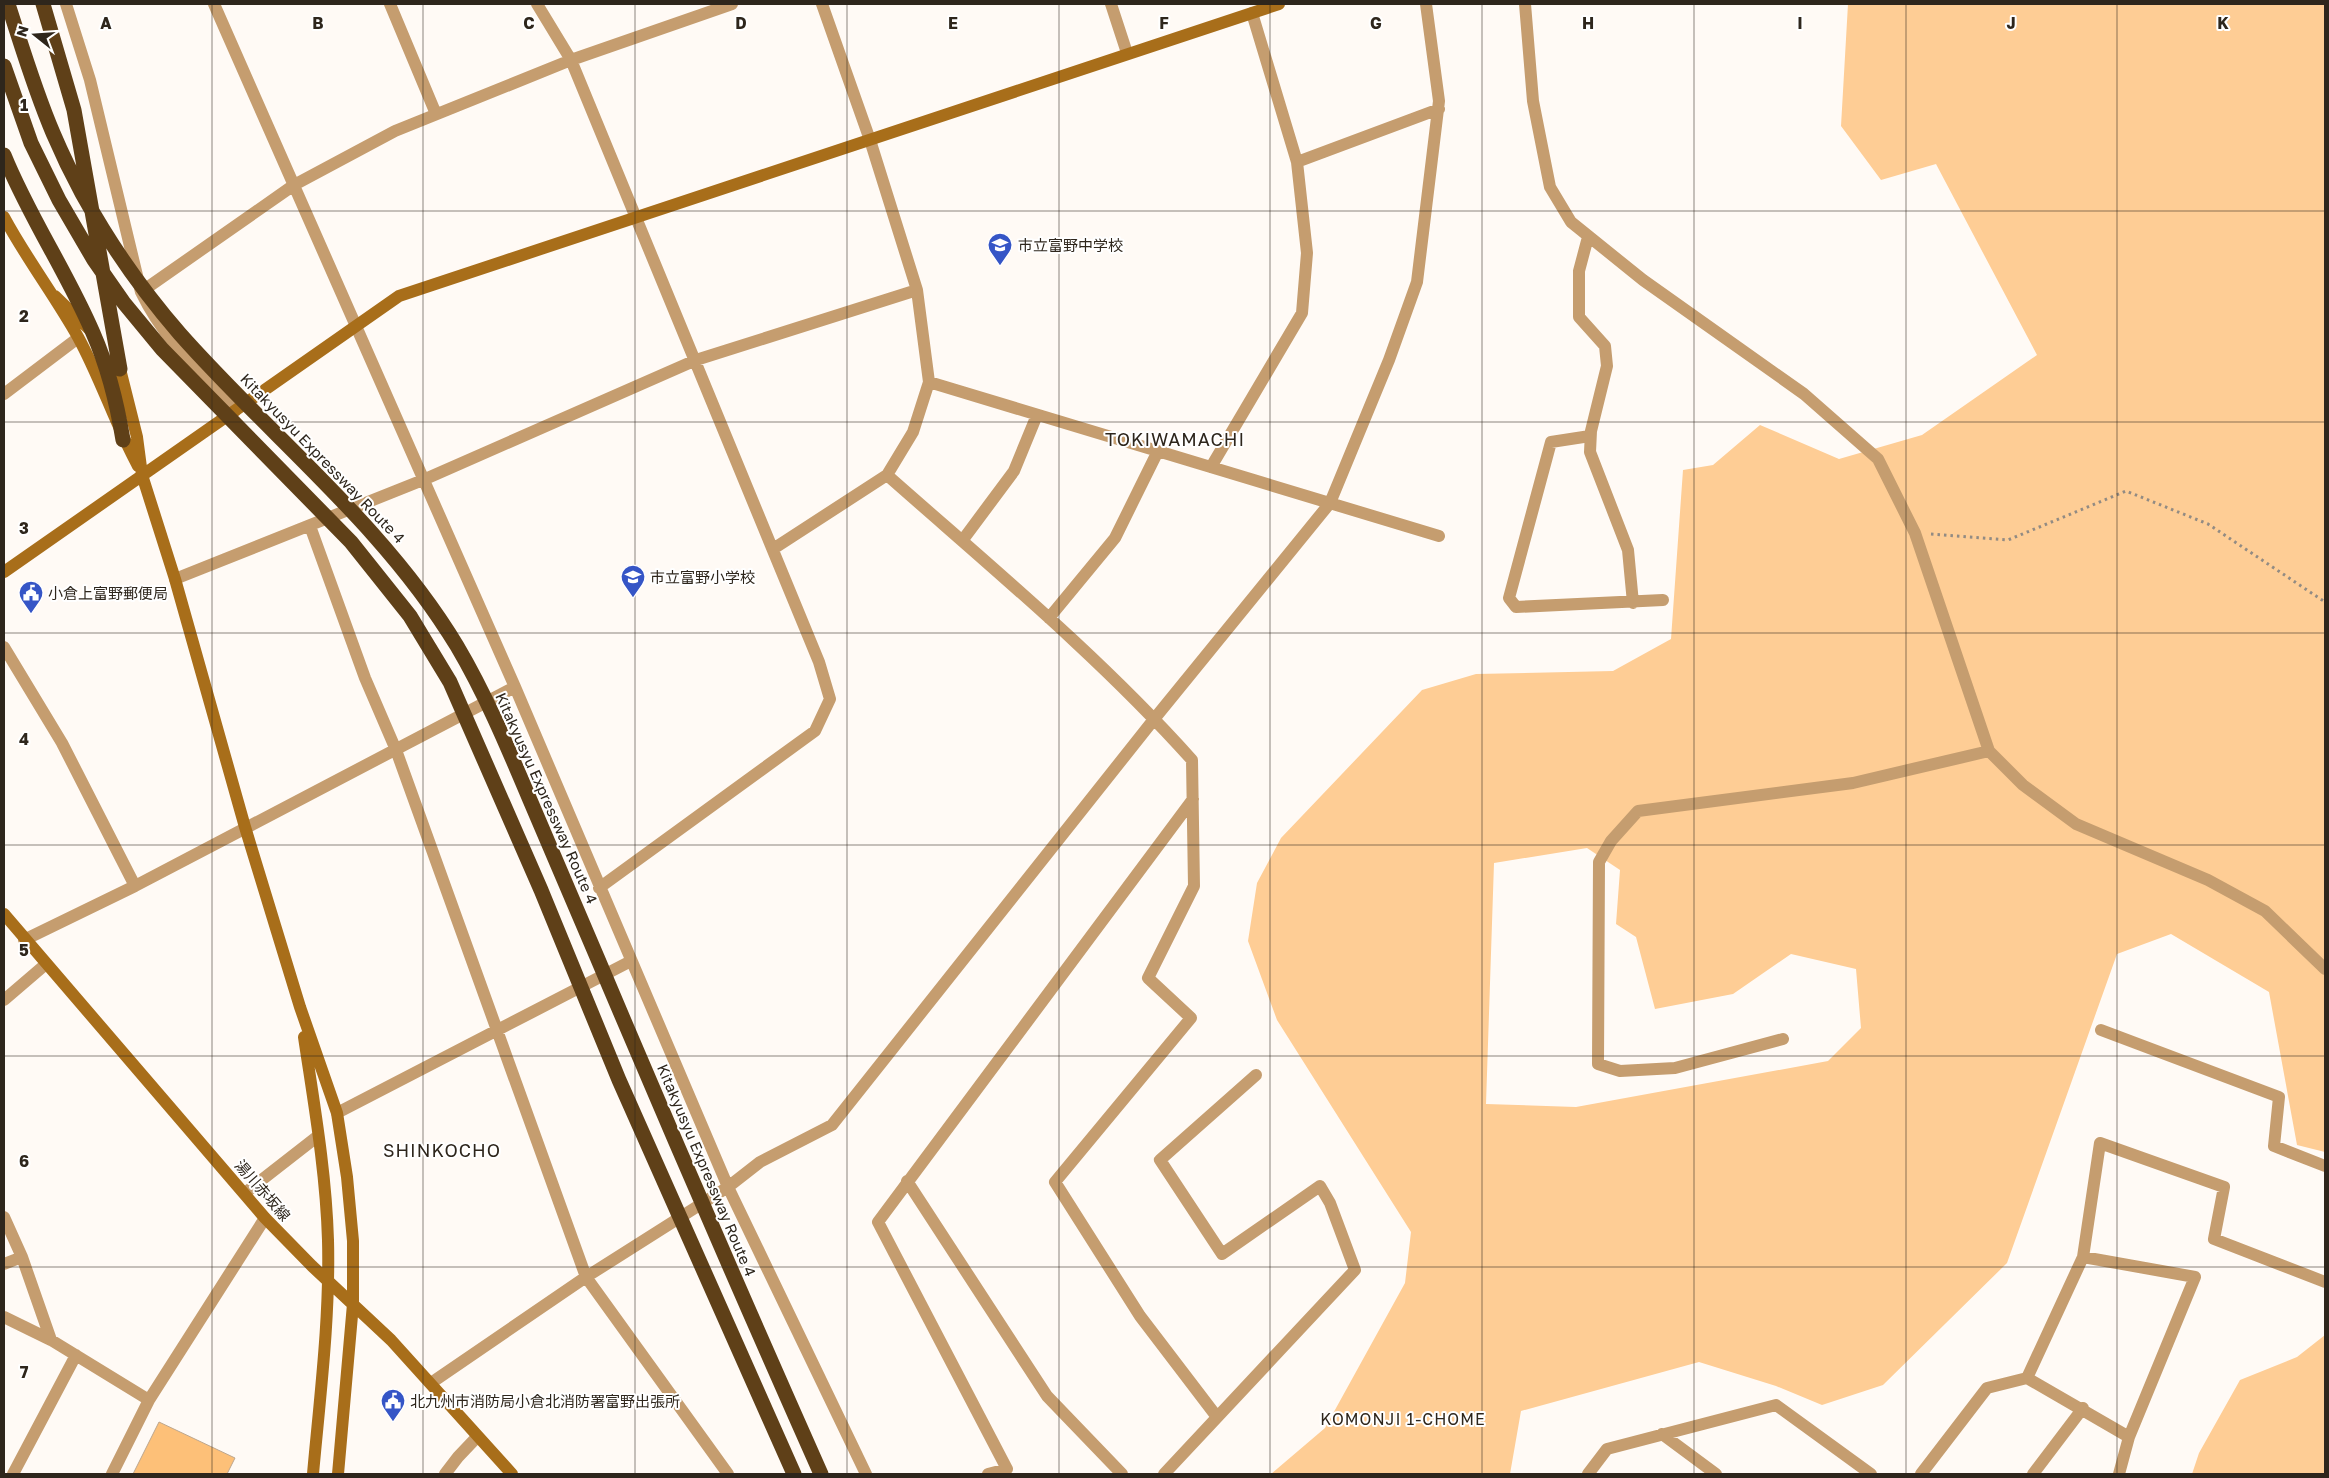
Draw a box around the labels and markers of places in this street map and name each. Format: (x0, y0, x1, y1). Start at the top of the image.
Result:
school or university icon: 市立富野中学校 (987, 232, 1013, 266)
place label: 市立富野中学校 (1018, 236, 1123, 254)
school or university icon: 市立富野小学校 (620, 564, 646, 598)
place label: 市立富野小学校 (650, 568, 755, 586)
public building icon: 小倉上富野郵便局 (18, 580, 44, 614)
place label: 小倉上富野郵便局 (48, 584, 168, 602)
public building icon: 北九州市消防局小倉北消防署富野出張所 (380, 1388, 406, 1422)
place label: 北九州市消防局小倉北消防署富野出張所 (410, 1392, 680, 1410)

